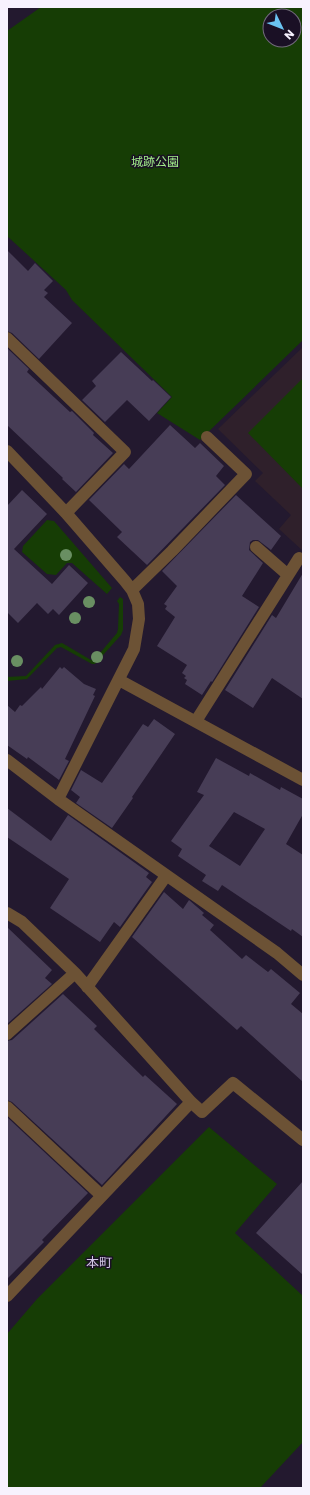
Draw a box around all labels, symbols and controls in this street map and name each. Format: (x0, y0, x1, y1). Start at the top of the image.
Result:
north arrow (262, 8, 302, 48)
text: N (281, 26, 298, 43)
park label: 城跡公園 (131, 153, 179, 170)
district label: 本町 (86, 1253, 112, 1272)

